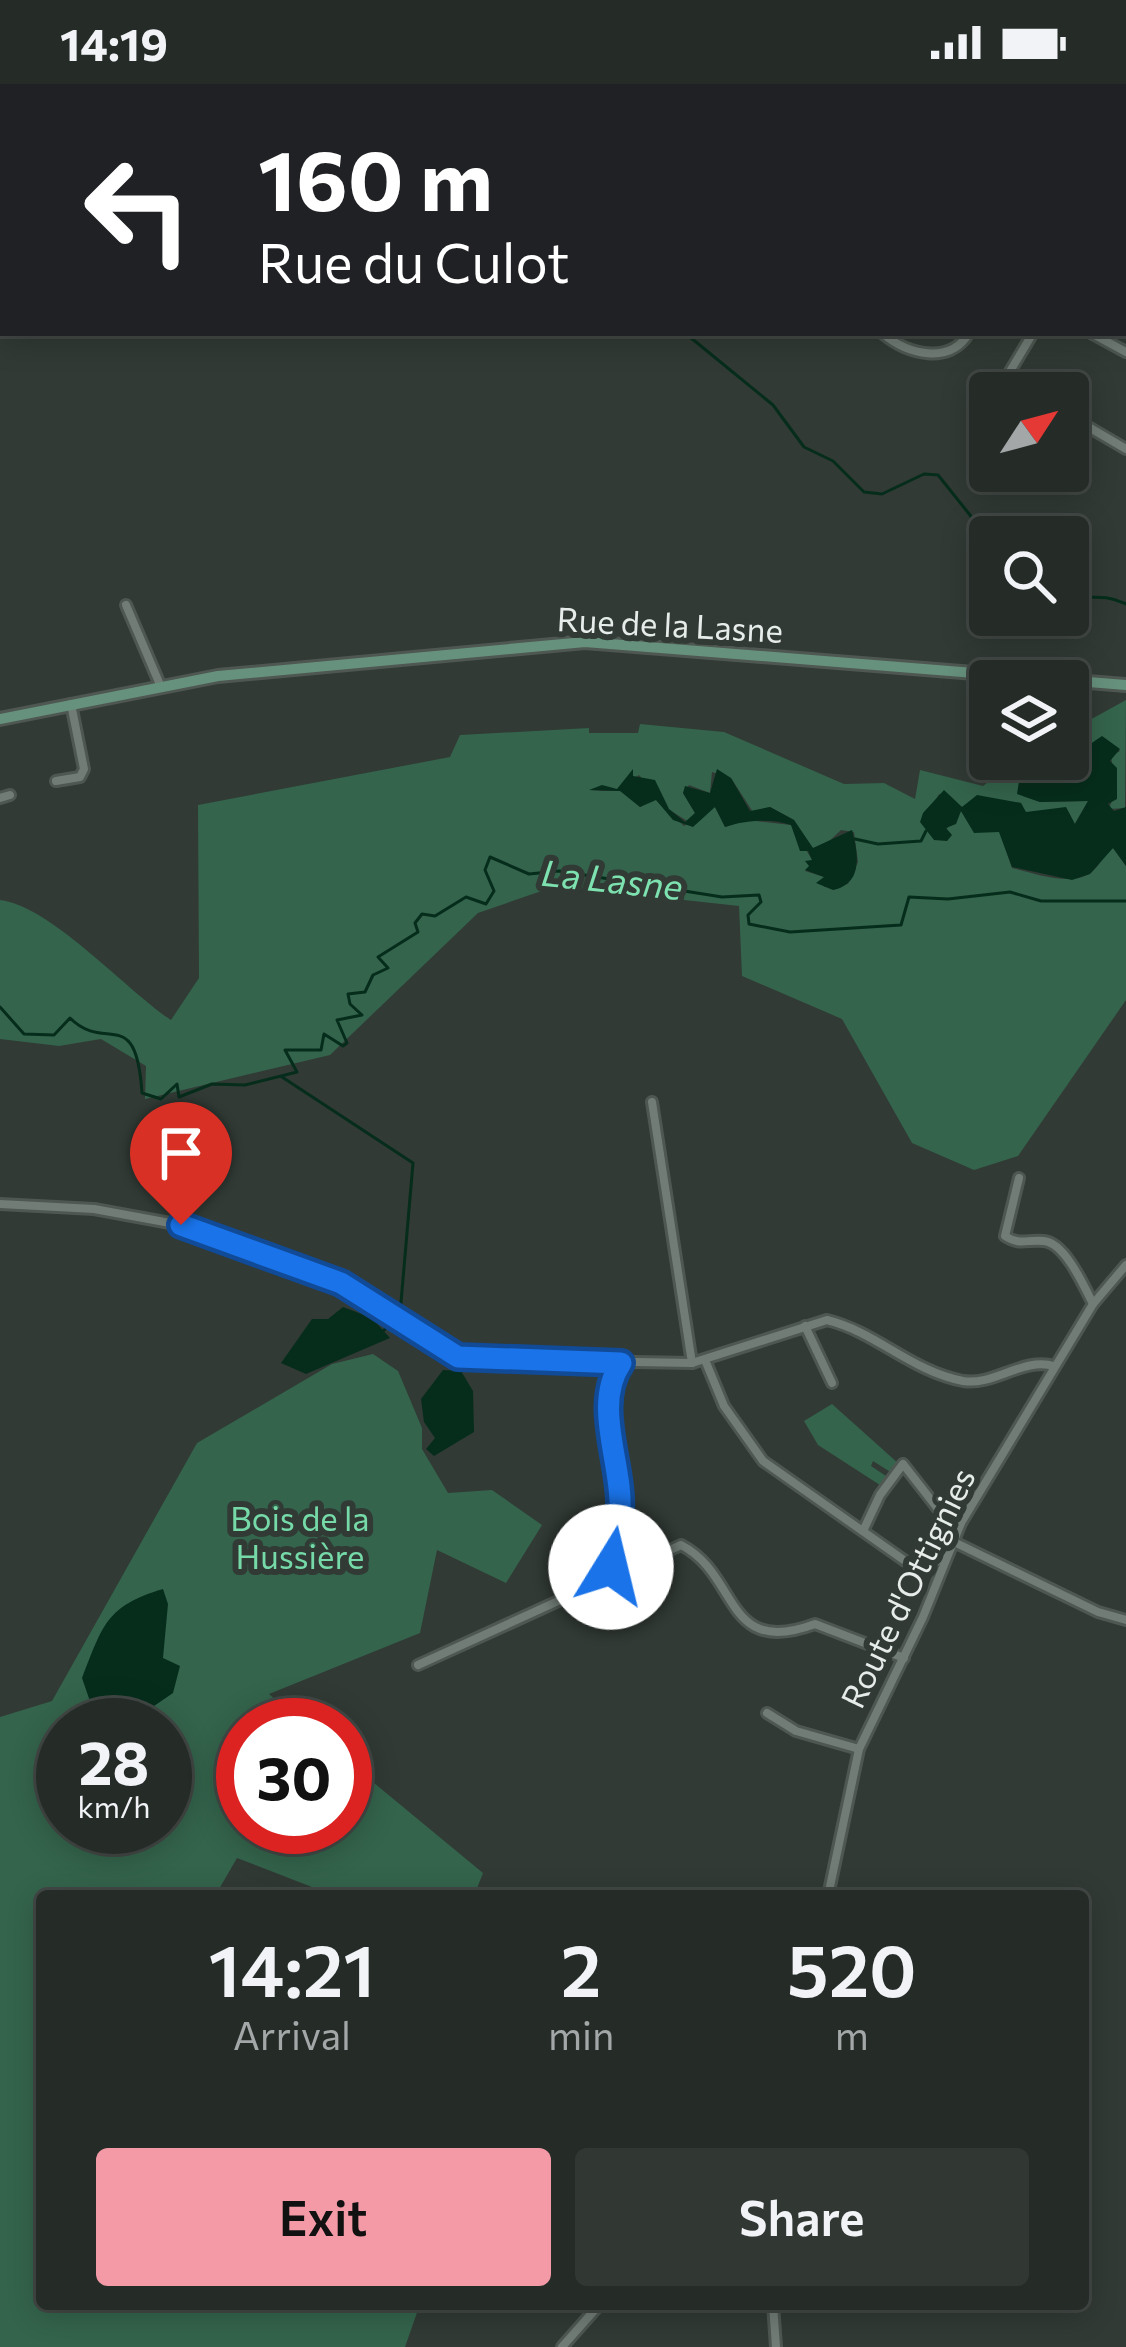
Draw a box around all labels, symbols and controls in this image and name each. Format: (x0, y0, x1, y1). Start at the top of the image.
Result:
text: 14:19 (60, 15, 168, 70)
text: 160 m (258, 126, 493, 228)
icon: left (60, 132, 216, 288)
text: Rue du Culot (258, 228, 569, 294)
north arrow (969, 372, 1089, 492)
map controls (969, 372, 1089, 780)
button: search (969, 516, 1089, 636)
street label: Rue de la Lasne (556, 597, 784, 650)
button: layers (969, 660, 1089, 780)
water label: La Lasne (539, 849, 685, 907)
pin (130, 1102, 232, 1225)
icon: arrive (148, 1120, 214, 1186)
street label: Route d'Ottignies (831, 1461, 983, 1714)
park label: Bois de la Hussière (230, 1497, 370, 1576)
position arrow (548, 1504, 674, 1630)
speed limit sign: 30 (216, 1698, 372, 1854)
text: 28 (79, 1724, 149, 1797)
text: km/h (78, 1787, 150, 1824)
text: 14:21 (209, 1924, 375, 2012)
text: 2 (561, 1924, 601, 2012)
text: 520 (787, 1924, 916, 2012)
text: Arrival (233, 2010, 351, 2058)
text: min (548, 2010, 614, 2058)
text: m (835, 2010, 869, 2058)
button: Exit (96, 2148, 551, 2286)
button: Share (575, 2148, 1029, 2286)

